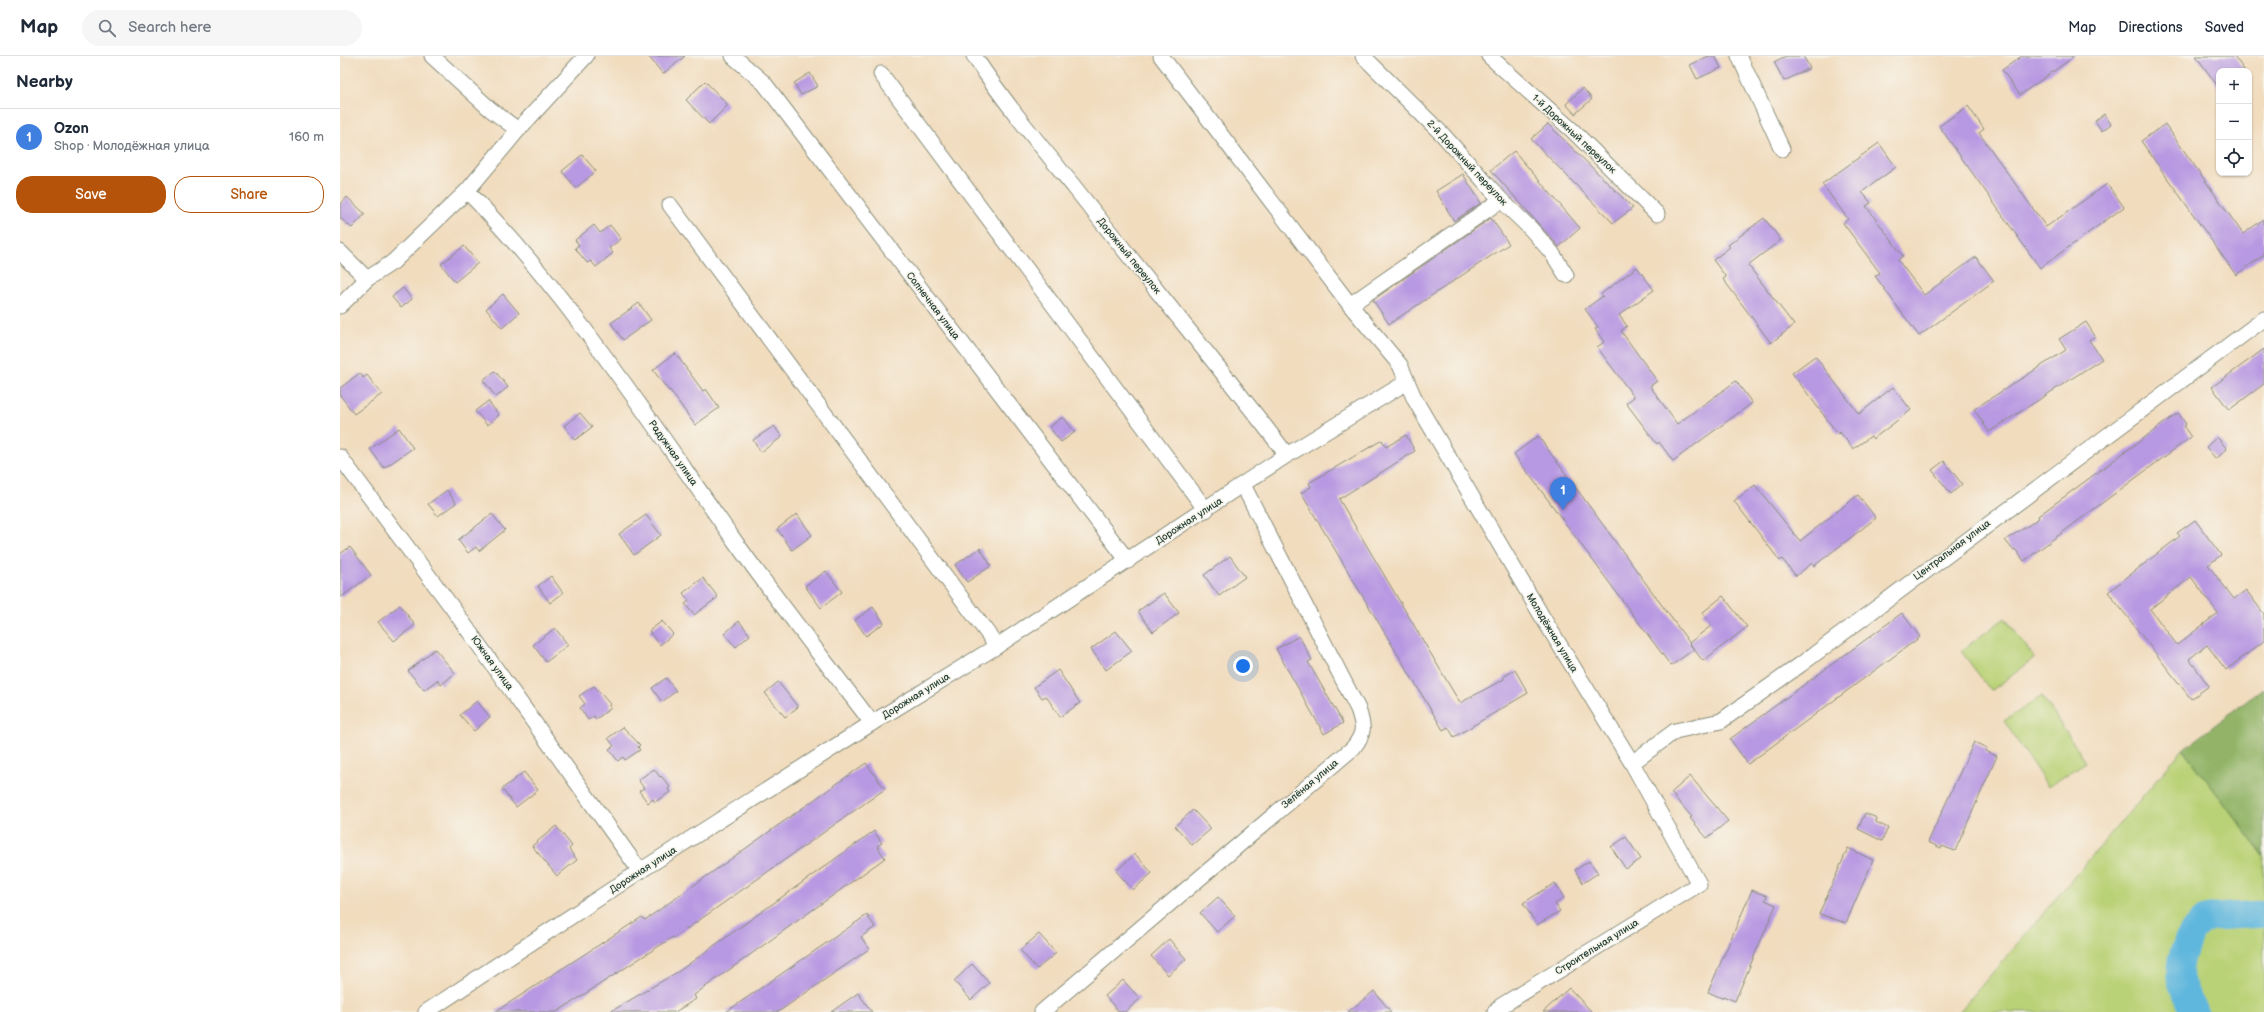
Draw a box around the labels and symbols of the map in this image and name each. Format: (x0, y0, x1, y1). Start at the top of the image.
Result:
street label: 1-й Дорожный переулок (1529, 92, 1619, 177)
street label: 2-й Дорожный переулок (1424, 118, 1510, 209)
street label: Дорожный переулок (1095, 215, 1164, 297)
street label: Солнечная улица (904, 270, 962, 342)
street label: Радужная улица (646, 418, 700, 488)
pin: 1 (1550, 477, 1576, 510)
street label: Дорожная улица (1153, 495, 1225, 547)
street label: Центральная улица (1911, 517, 1993, 583)
street label: Молодёжная улица (1524, 591, 1580, 675)
street label: Южная улица (468, 633, 516, 693)
your location (1233, 656, 1253, 676)
street label: Дорожная улица (880, 670, 952, 722)
street label: Зелёная улица (1279, 757, 1341, 811)
street label: Дорожная улица (607, 844, 679, 896)
street label: Строительная улица (1553, 916, 1641, 978)

